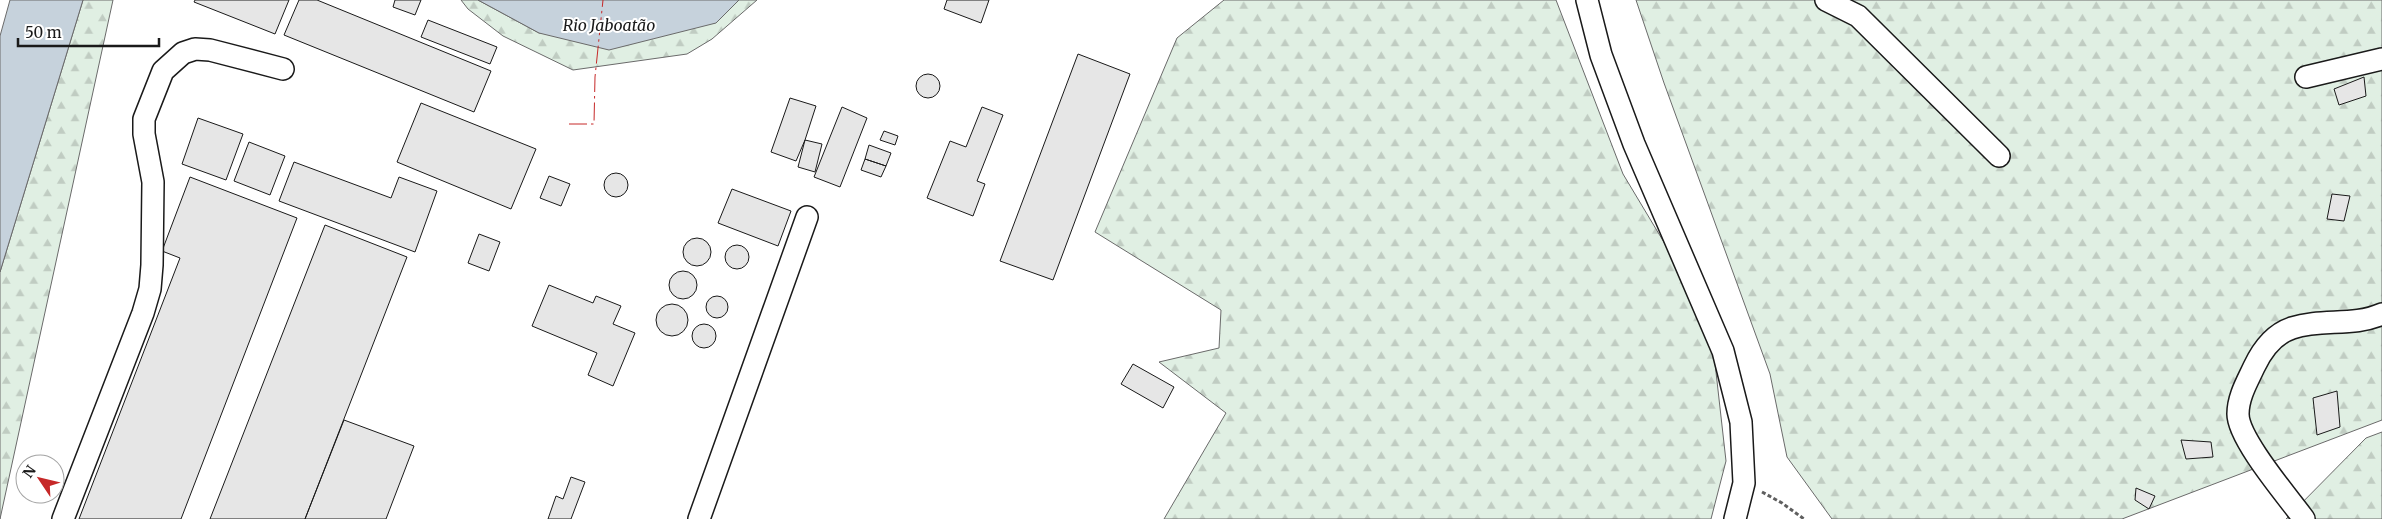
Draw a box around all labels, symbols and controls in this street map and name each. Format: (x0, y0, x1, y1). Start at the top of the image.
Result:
scale bar (18, 15, 159, 47)
water label: Rio Jaboatão (563, 15, 655, 35)
text: 50 m (25, 23, 62, 42)
north arrow (15, 454, 65, 504)
text: N (19, 462, 40, 481)

